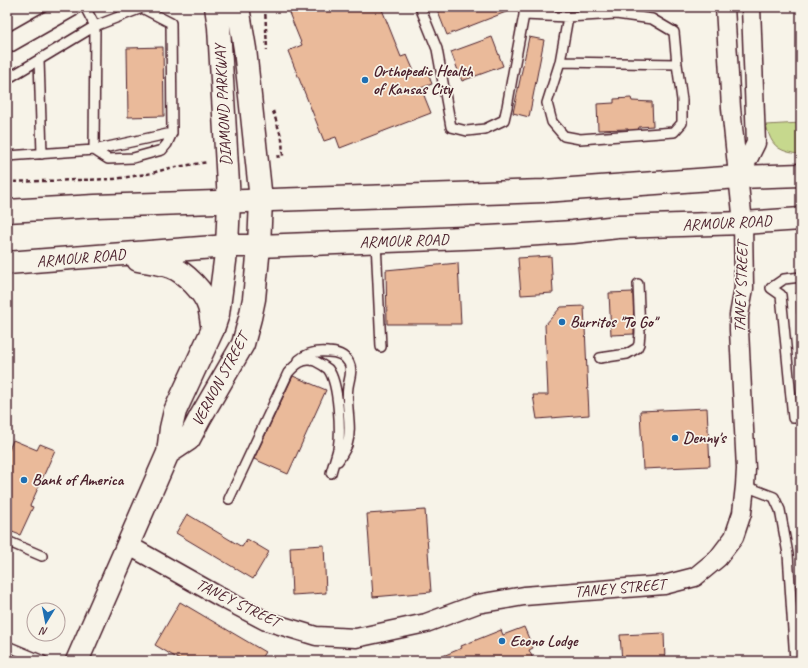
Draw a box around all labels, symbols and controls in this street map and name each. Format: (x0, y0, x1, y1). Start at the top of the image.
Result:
street label: DIAMOND PARKWAY (210, 42, 236, 166)
place label: Orthopedic Health of Kansas City (373, 61, 474, 99)
marker: Orthopedic Health of Kansas City (360, 75, 370, 85)
street label: ARMOUR ROAD (682, 211, 774, 235)
street label: ARMOUR ROAD (359, 229, 451, 253)
street label: TANEY STREET (729, 238, 753, 333)
street label: ARMOUR ROAD (36, 244, 128, 272)
place label: Burritos "To Go" (570, 312, 661, 332)
marker: Burritos "To Go" (557, 317, 567, 327)
street label: VERNON STREET (187, 327, 254, 430)
place label: Denny's (683, 428, 727, 448)
marker: Denny's (670, 433, 680, 443)
place label: Bank of America (32, 470, 125, 490)
marker: Bank of America (19, 475, 29, 485)
street label: TANEY STREET (193, 574, 287, 634)
street label: TANEY STREET (574, 574, 670, 602)
north arrow (26, 602, 66, 642)
text: N (38, 624, 49, 639)
place label: Econo Lodge (510, 631, 579, 651)
marker: Econo Lodge (497, 636, 507, 646)

